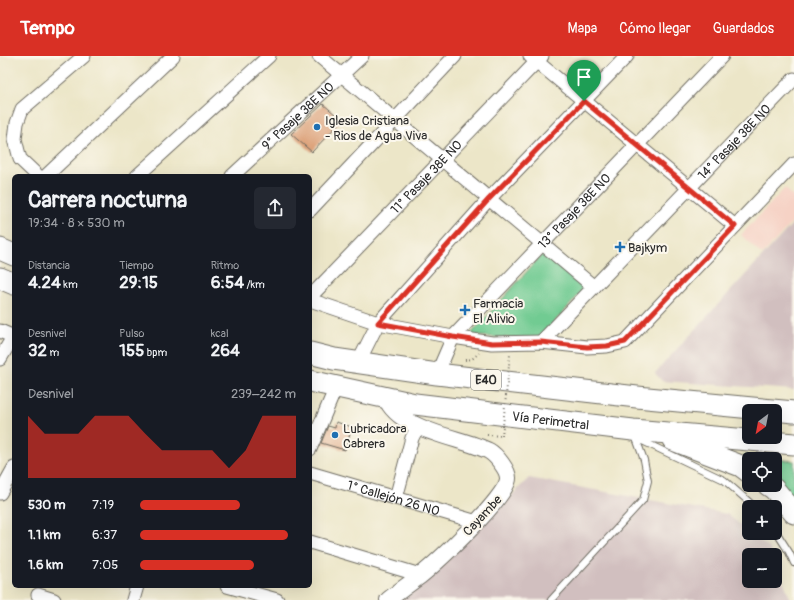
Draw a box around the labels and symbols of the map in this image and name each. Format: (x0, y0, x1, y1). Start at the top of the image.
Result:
pin (567, 60, 601, 101)
street label: 9° Pasaje 38E NO (259, 79, 337, 154)
street label: 14° Pasaje 38E NO (695, 101, 774, 183)
place label: Iglesia Cristiana - Rios de Agua Viva (325, 113, 427, 144)
marker: Iglesia Cristiana - Rios de Agua Viva (312, 122, 322, 132)
street label: 11° Pasaje 38E NO (387, 137, 466, 218)
street label: 13° Pasaje 38E NO (535, 171, 614, 252)
place label: Bajkym (628, 240, 667, 256)
marker: Bajkym (615, 242, 625, 252)
place label: Farmacia El Alivio (473, 296, 523, 327)
marker: Farmacia El Alivio (460, 305, 470, 315)
road number: E40 (471, 370, 501, 390)
north arrow (742, 404, 782, 444)
street label: Vía Perimetral (511, 409, 590, 434)
place label: Lubricadora Cabrera (343, 421, 407, 452)
marker: Lubricadora Cabrera (330, 430, 340, 440)
street label: 1° Callejón 26 NO (345, 477, 441, 520)
street label: Cayambe (460, 492, 506, 539)

